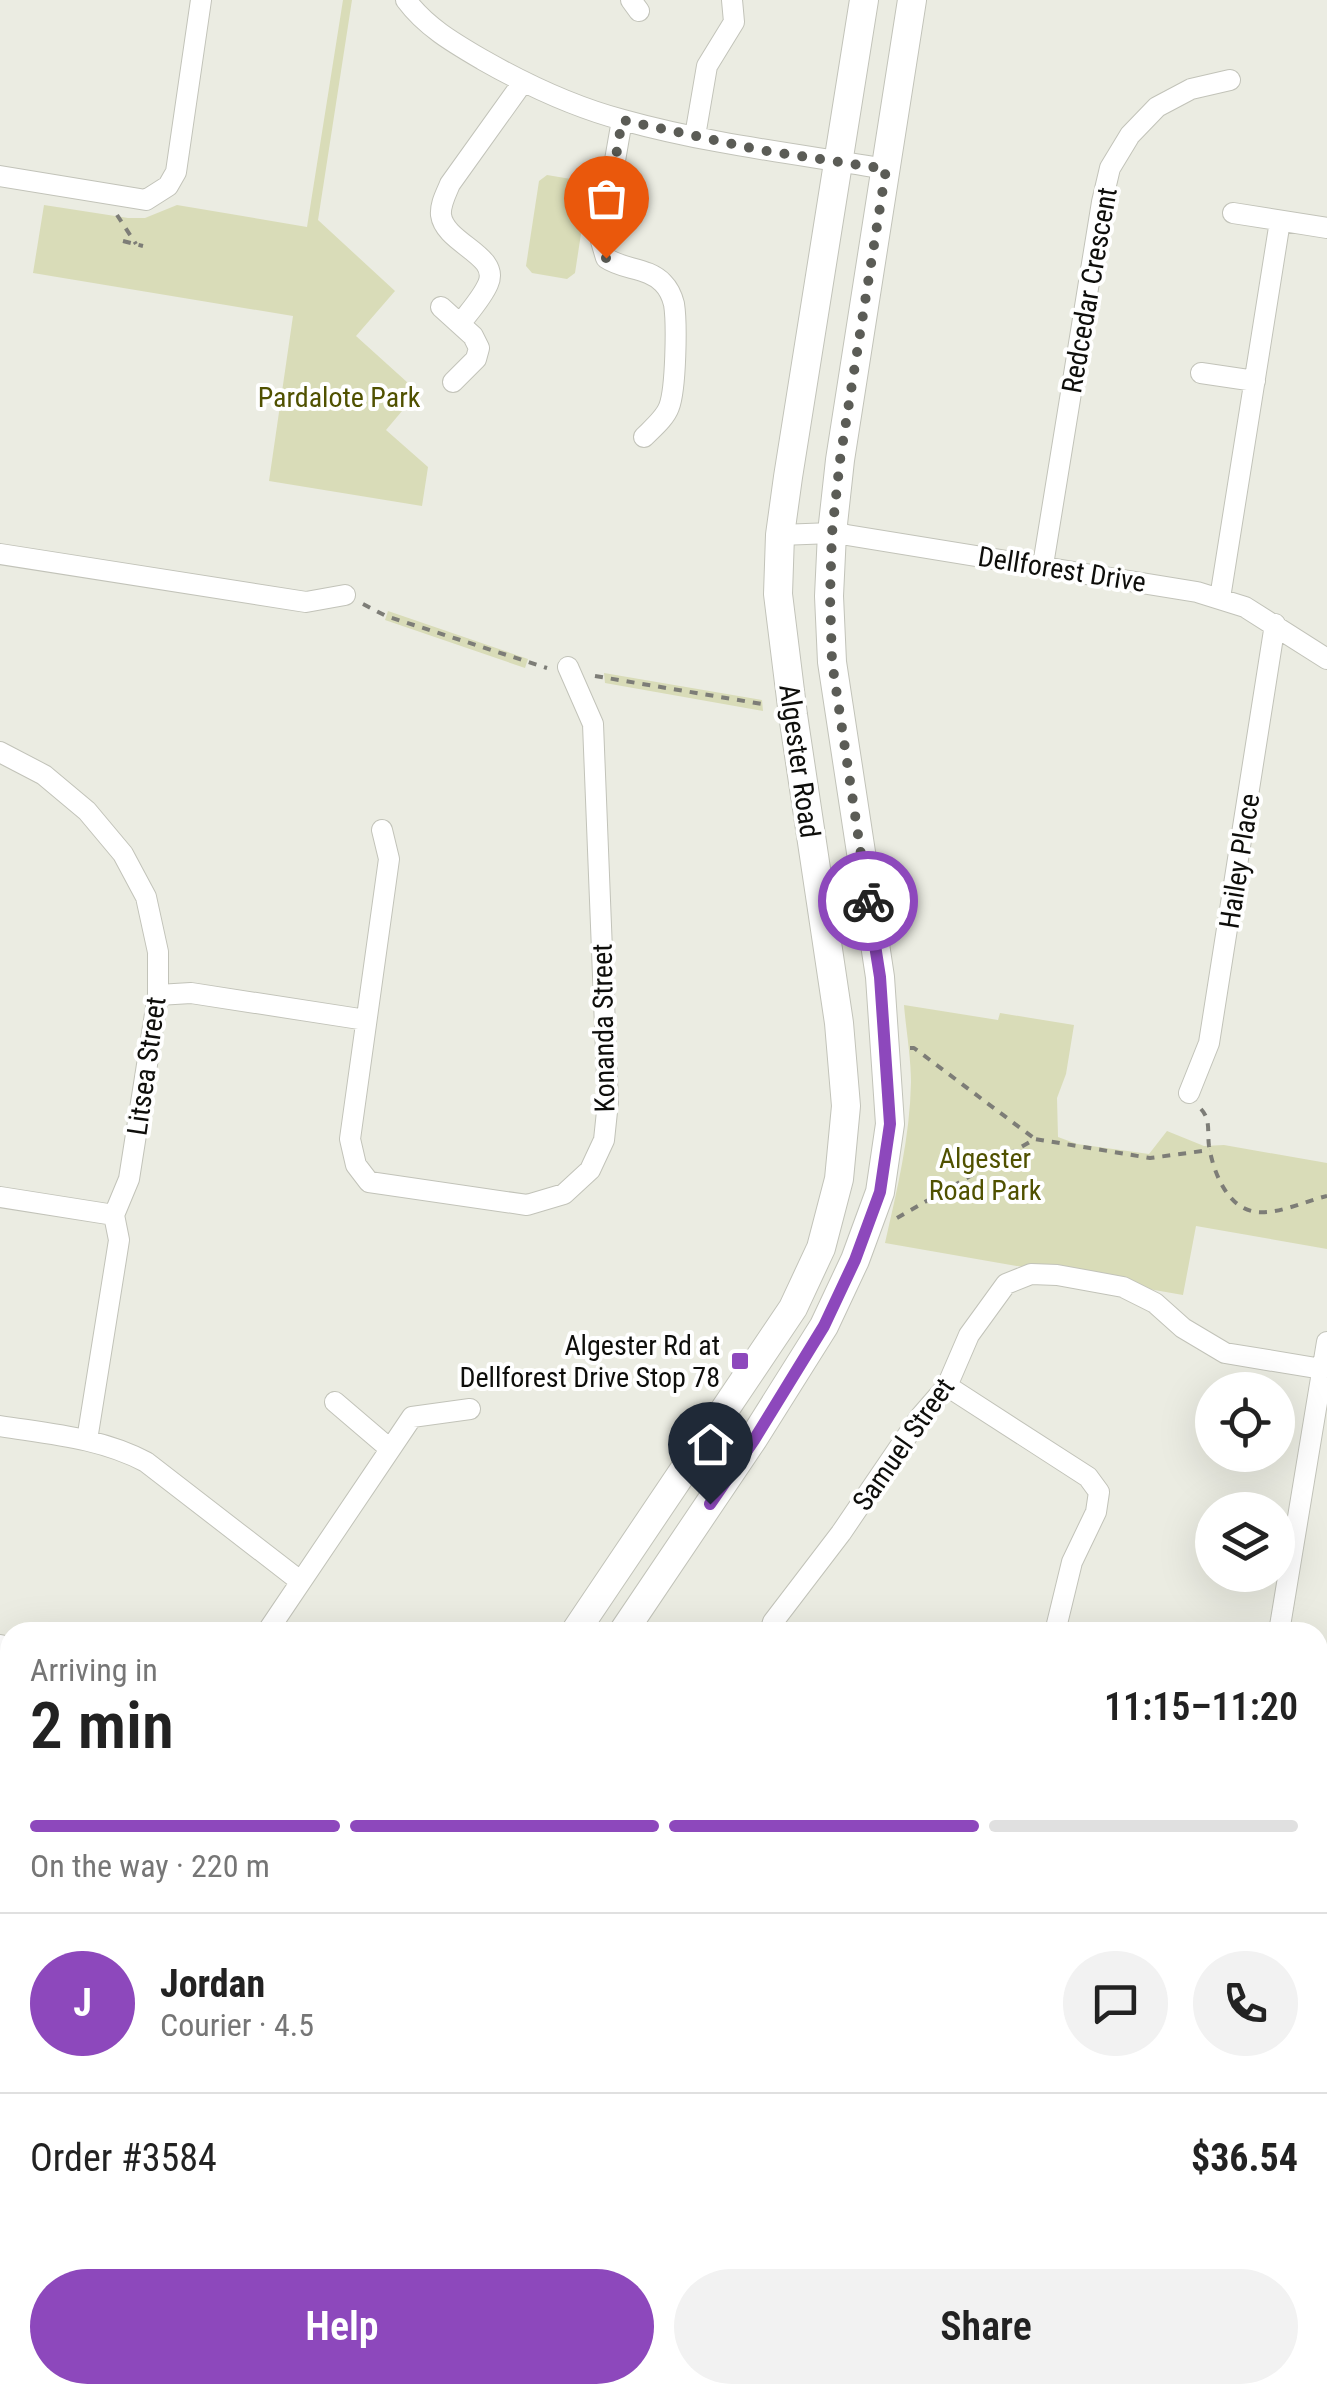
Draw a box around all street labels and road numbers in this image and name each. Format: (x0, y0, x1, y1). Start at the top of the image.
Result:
street label: Redcedar Crescent (1055, 185, 1124, 395)
street label: Dellforest Drive (976, 540, 1148, 599)
street label: Algester Road (772, 682, 827, 840)
street label: Hailey Place (1213, 791, 1266, 931)
street label: Konanda Street (586, 943, 621, 1113)
street label: Litsea Street (120, 995, 173, 1137)
street label: Samuel Street (846, 1372, 961, 1517)

